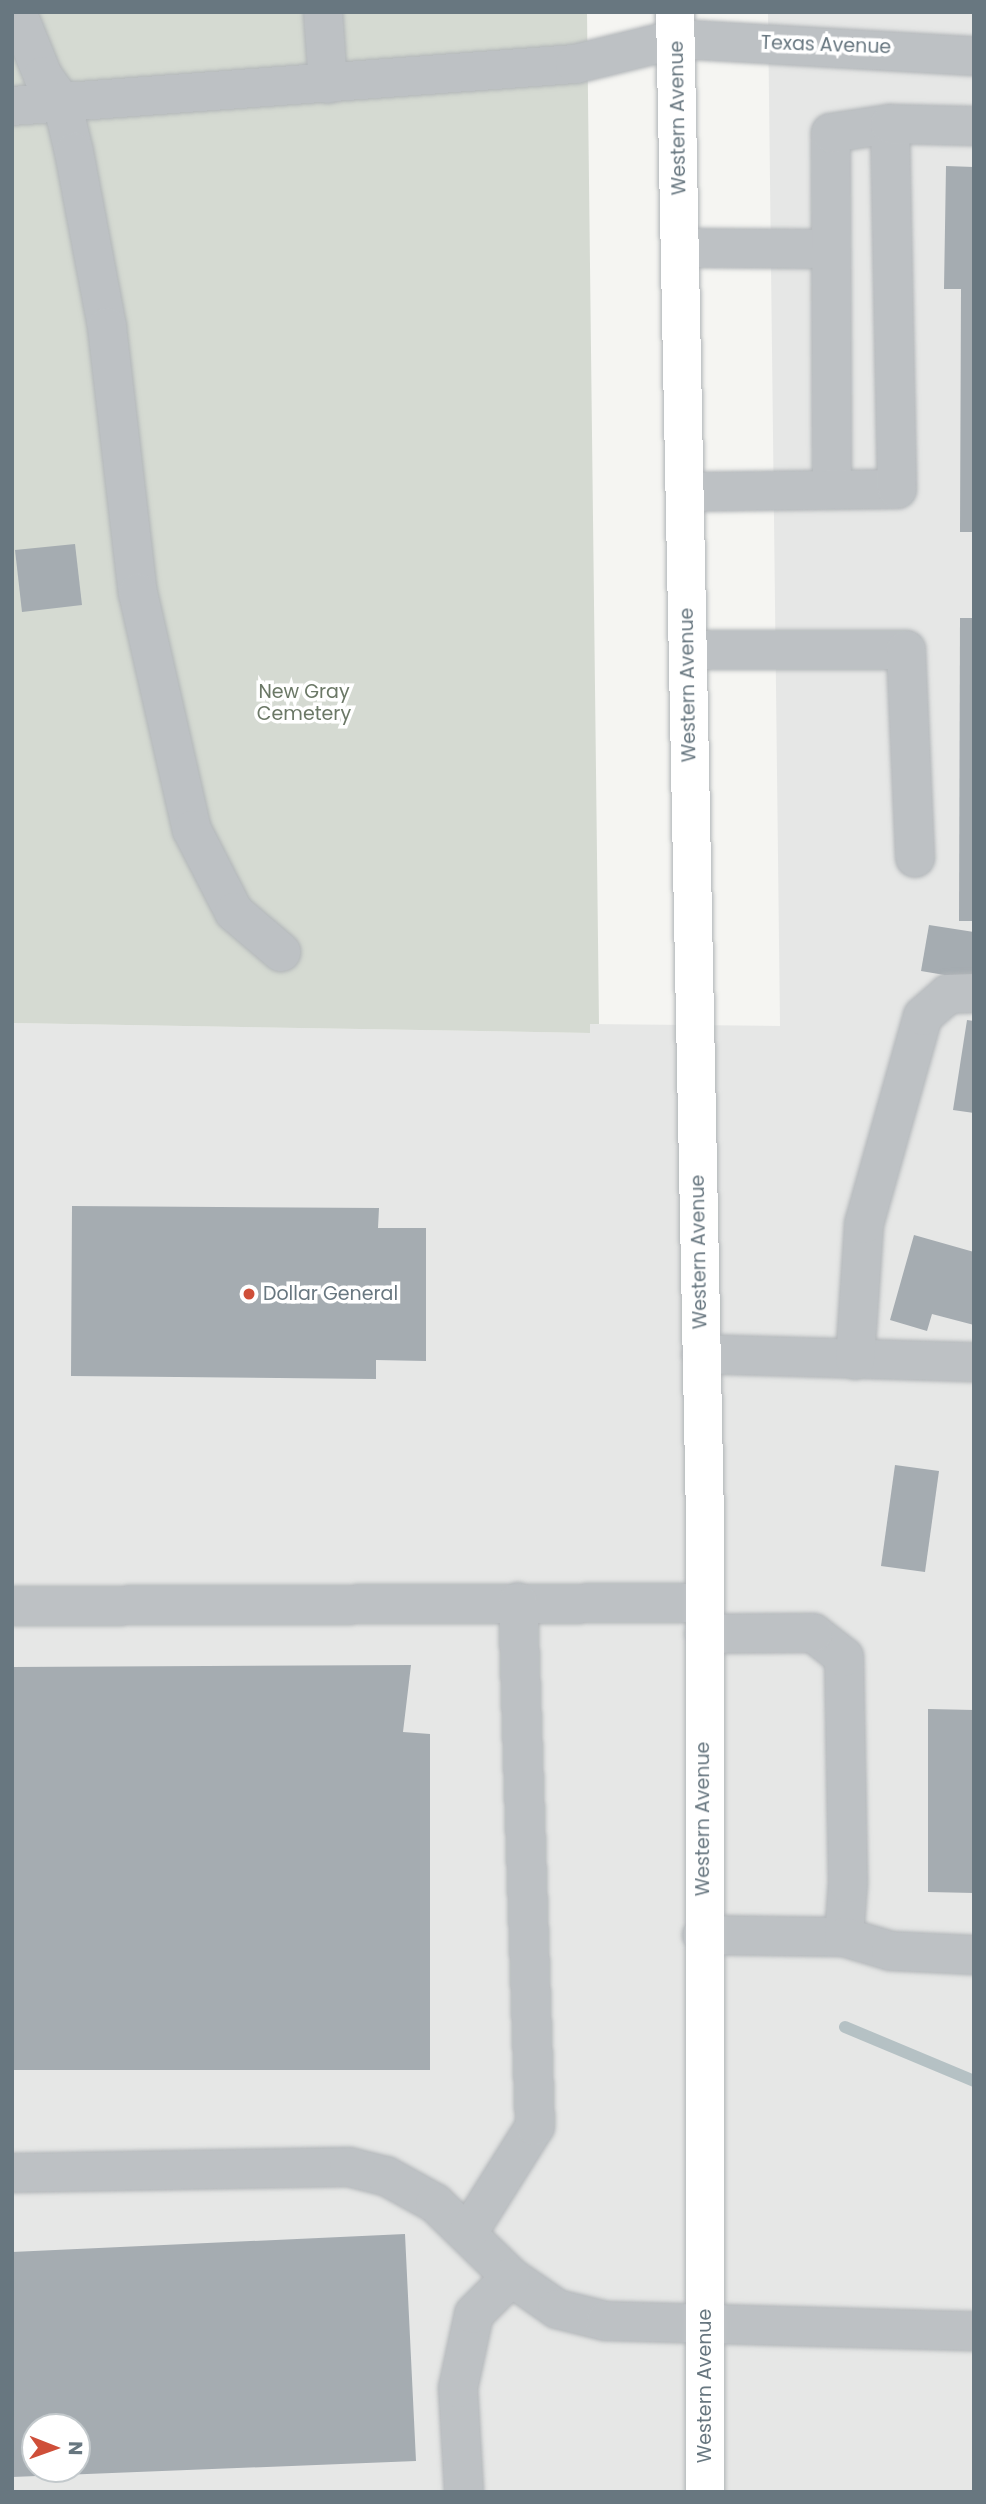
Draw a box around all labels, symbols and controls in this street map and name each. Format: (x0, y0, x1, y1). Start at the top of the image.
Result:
street label: Texas Avenue (760, 31, 892, 59)
street label: Western Avenue (665, 41, 691, 195)
street label: Western Avenue (675, 608, 701, 762)
park label: New Gray Cemetery (257, 681, 351, 725)
street label: Western Avenue (686, 1175, 712, 1329)
place label: Dollar General (263, 1283, 398, 1305)
marker: Dollar General (241, 1286, 257, 1302)
street label: Western Avenue (692, 1742, 714, 1896)
street label: Western Avenue (694, 2309, 716, 2463)
north arrow (21, 2413, 91, 2483)
text: N (62, 2441, 89, 2456)

